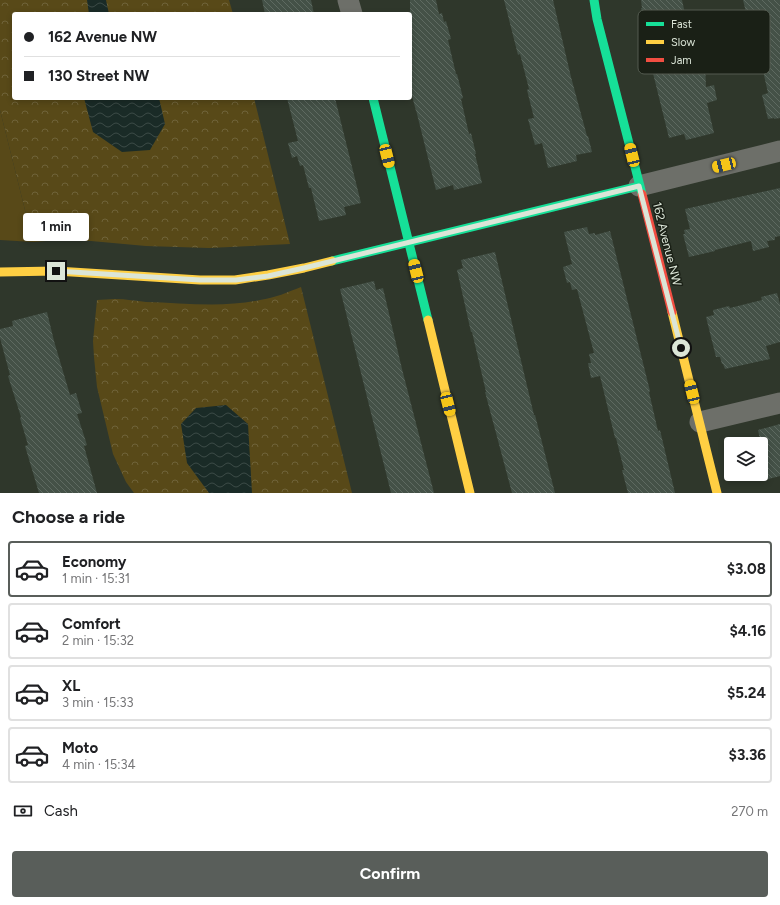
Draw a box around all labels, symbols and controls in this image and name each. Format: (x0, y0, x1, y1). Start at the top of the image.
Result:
legend (638, 10, 770, 74)
text: Fast (671, 18, 692, 31)
text: 162 Avenue NW (48, 28, 157, 46)
text: Slow (671, 36, 695, 49)
text: Jam (671, 54, 692, 67)
text: 130 Street NW (48, 67, 149, 85)
car (623, 142, 641, 168)
car (378, 143, 396, 169)
car (711, 156, 737, 174)
street label: 162 Avenue NW (650, 201, 684, 288)
callout: 1 min (23, 213, 89, 241)
text: 1 min (41, 219, 71, 234)
car (407, 258, 425, 284)
route end (47, 262, 65, 280)
route start (672, 339, 690, 357)
car (683, 379, 701, 405)
car (439, 391, 457, 417)
map controls (724, 437, 768, 481)
button: layers (724, 437, 768, 481)
text: Choose a ride (12, 506, 125, 528)
icon: car (14, 551, 50, 587)
text: Economy (62, 553, 127, 571)
text: $3.08 (727, 560, 766, 578)
text: 1 min · 15:31 (62, 571, 130, 586)
icon: car (14, 613, 50, 649)
text: Comfort (62, 615, 121, 633)
text: $4.16 (729, 622, 766, 640)
text: 2 min · 15:32 (62, 633, 134, 648)
icon: car (14, 675, 50, 711)
text: XL (62, 677, 80, 695)
text: $5.24 (727, 684, 766, 702)
text: 3 min · 15:33 (62, 695, 134, 710)
icon: car (14, 737, 50, 773)
text: Moto (62, 739, 98, 757)
text: $3.36 (729, 746, 766, 764)
text: 4 min · 15:34 (62, 757, 136, 772)
icon: cash (12, 800, 34, 822)
text: Cash (44, 802, 78, 820)
text: 270 m (731, 804, 768, 819)
button: Confirm (12, 851, 768, 897)

